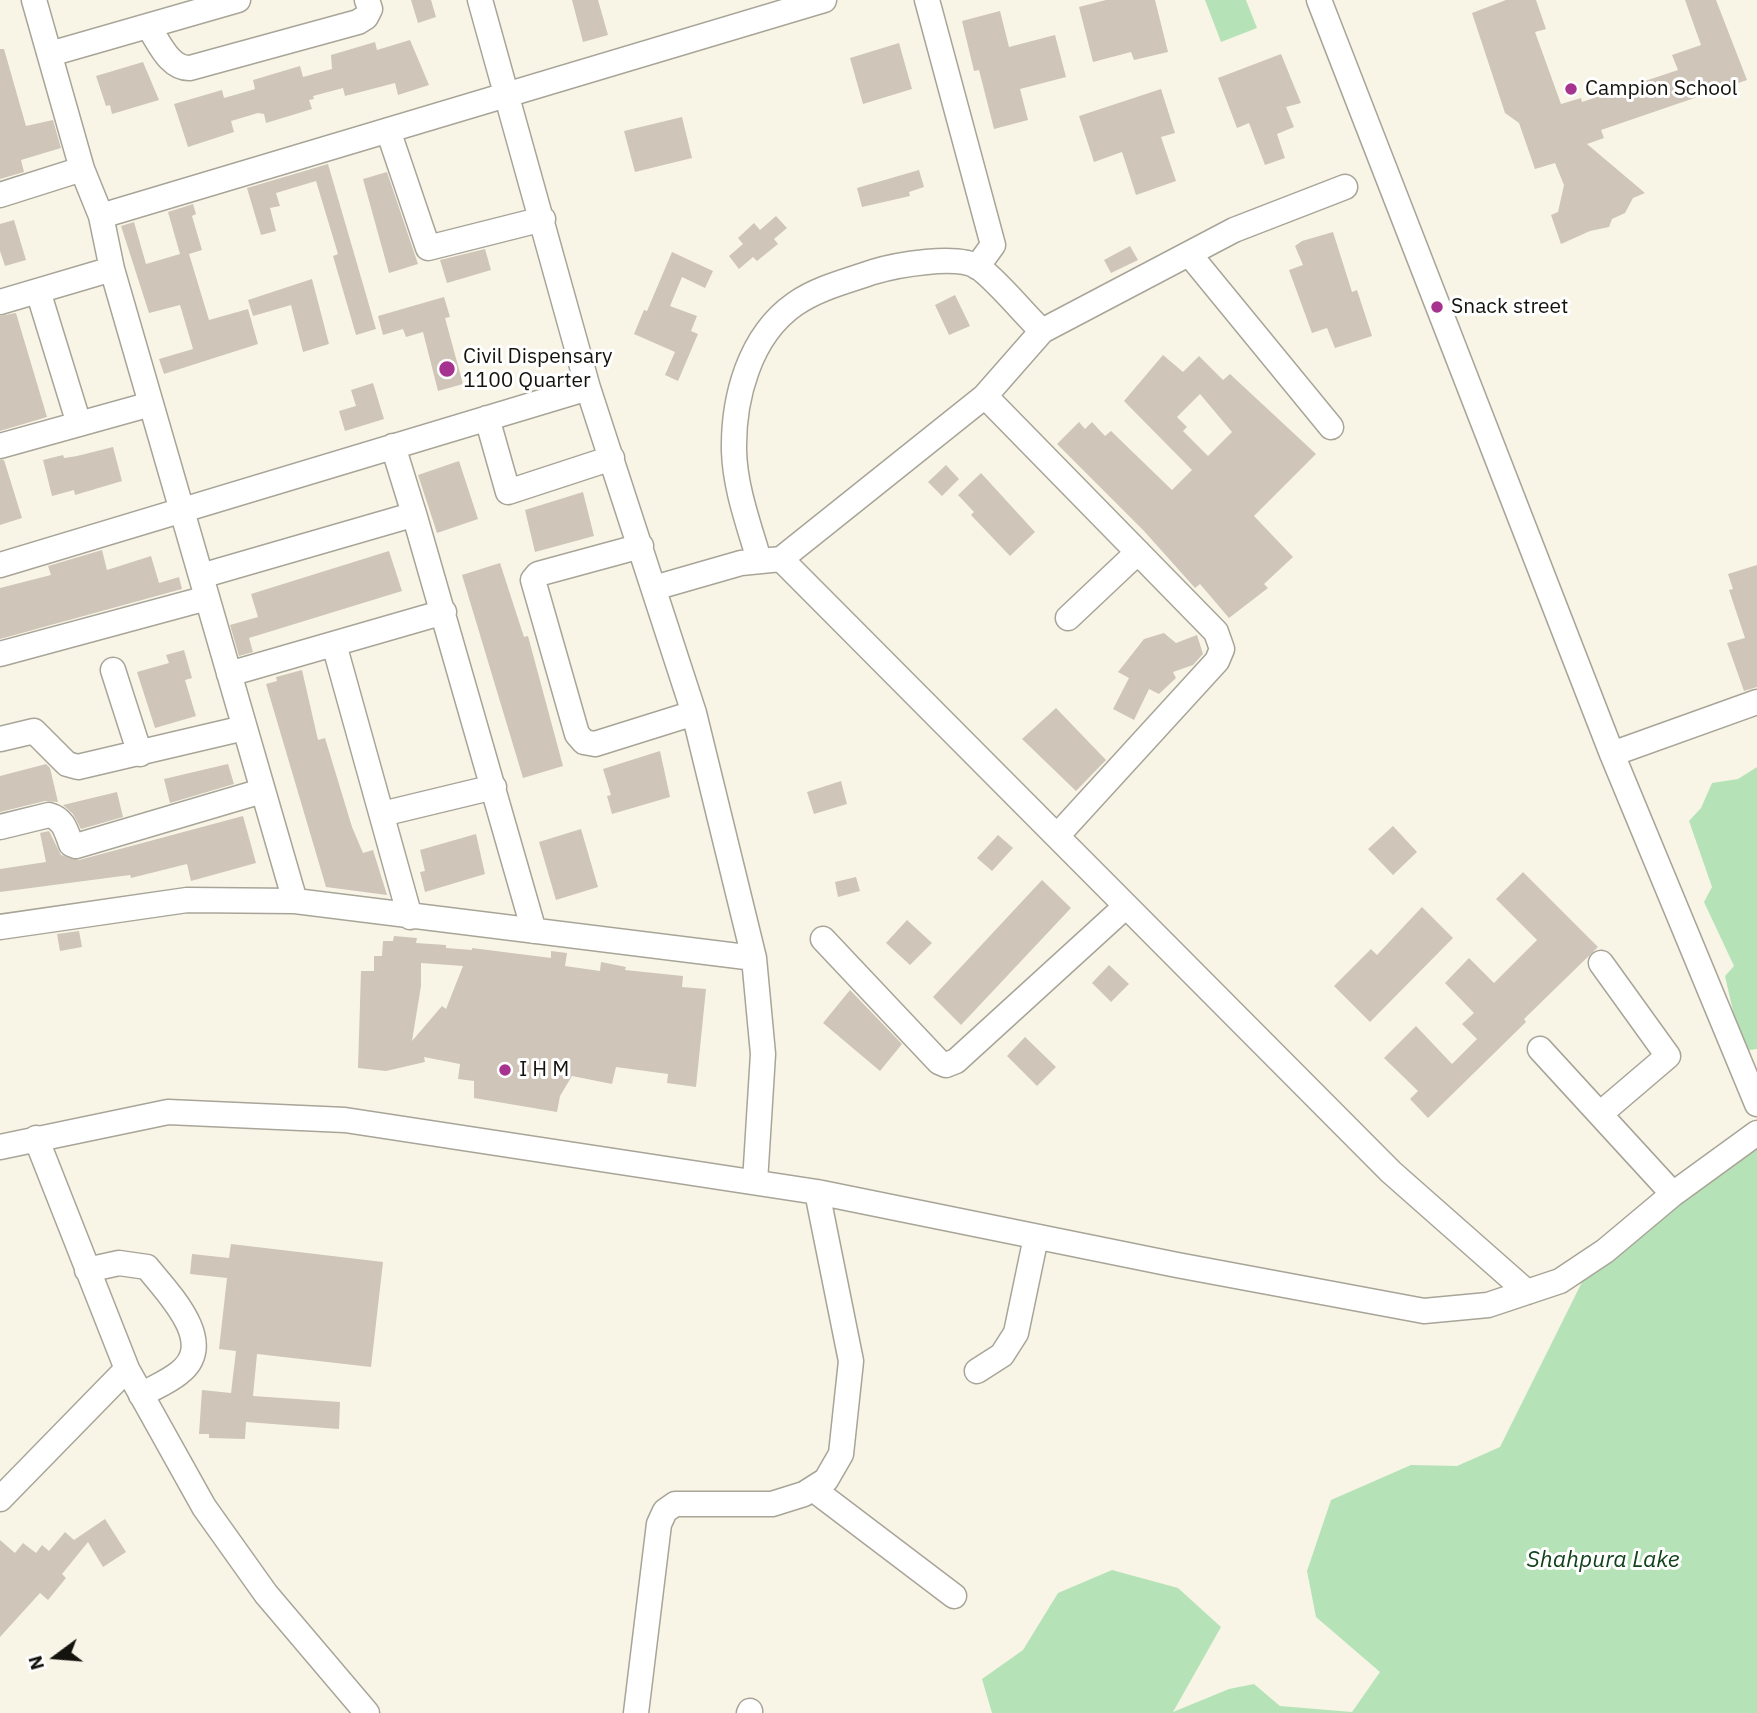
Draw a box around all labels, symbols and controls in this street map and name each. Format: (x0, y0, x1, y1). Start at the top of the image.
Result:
place label: Campion School (1585, 76, 1738, 102)
marker: Campion School (1563, 81, 1579, 97)
place label: Snack street (1451, 294, 1568, 320)
marker: Snack street (1429, 299, 1445, 315)
place label: Civil Dispensary 1100 Quarter (463, 344, 613, 394)
marker: Civil Dispensary 1100 Quarter (437, 359, 457, 379)
place label: I H M (519, 1057, 569, 1083)
marker: I H M (497, 1062, 513, 1078)
water label: Shahpura Lake (1526, 1546, 1680, 1574)
north arrow (21, 1622, 91, 1692)
text: N (22, 1653, 49, 1673)

